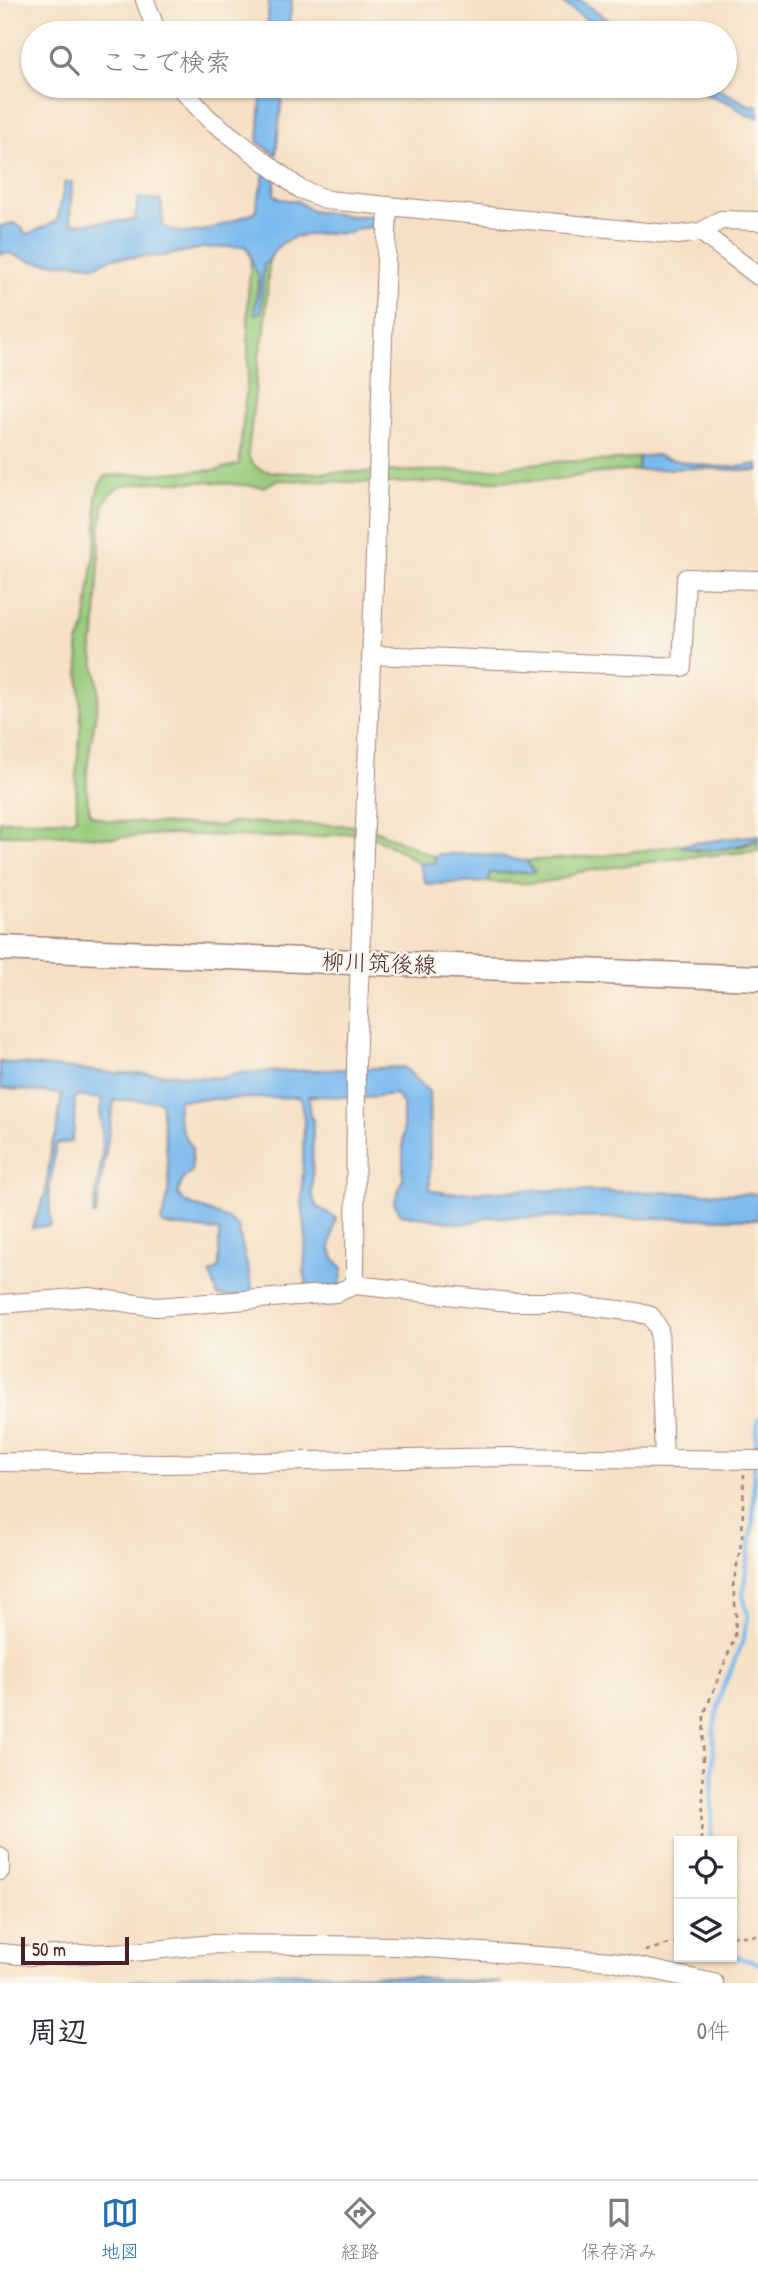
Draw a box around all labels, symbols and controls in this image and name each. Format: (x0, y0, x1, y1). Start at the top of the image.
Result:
search box (21, 21, 737, 98)
icon: search (45, 41, 83, 79)
text: ここで検索 (101, 44, 231, 79)
street label: 柳川筑後線 (321, 945, 437, 980)
map controls (674, 1836, 737, 1962)
button: locate (674, 1836, 737, 1899)
button: layers (674, 1899, 737, 1962)
scale bar (21, 1934, 130, 1966)
text: 50 m (32, 1936, 66, 1962)
text: 周辺 (28, 2011, 88, 2051)
text: 0件 (697, 2015, 730, 2046)
tab: 地図 (101, 2194, 139, 2264)
tab: 経路 (341, 2194, 379, 2264)
tab: 保存済み (581, 2194, 657, 2264)

